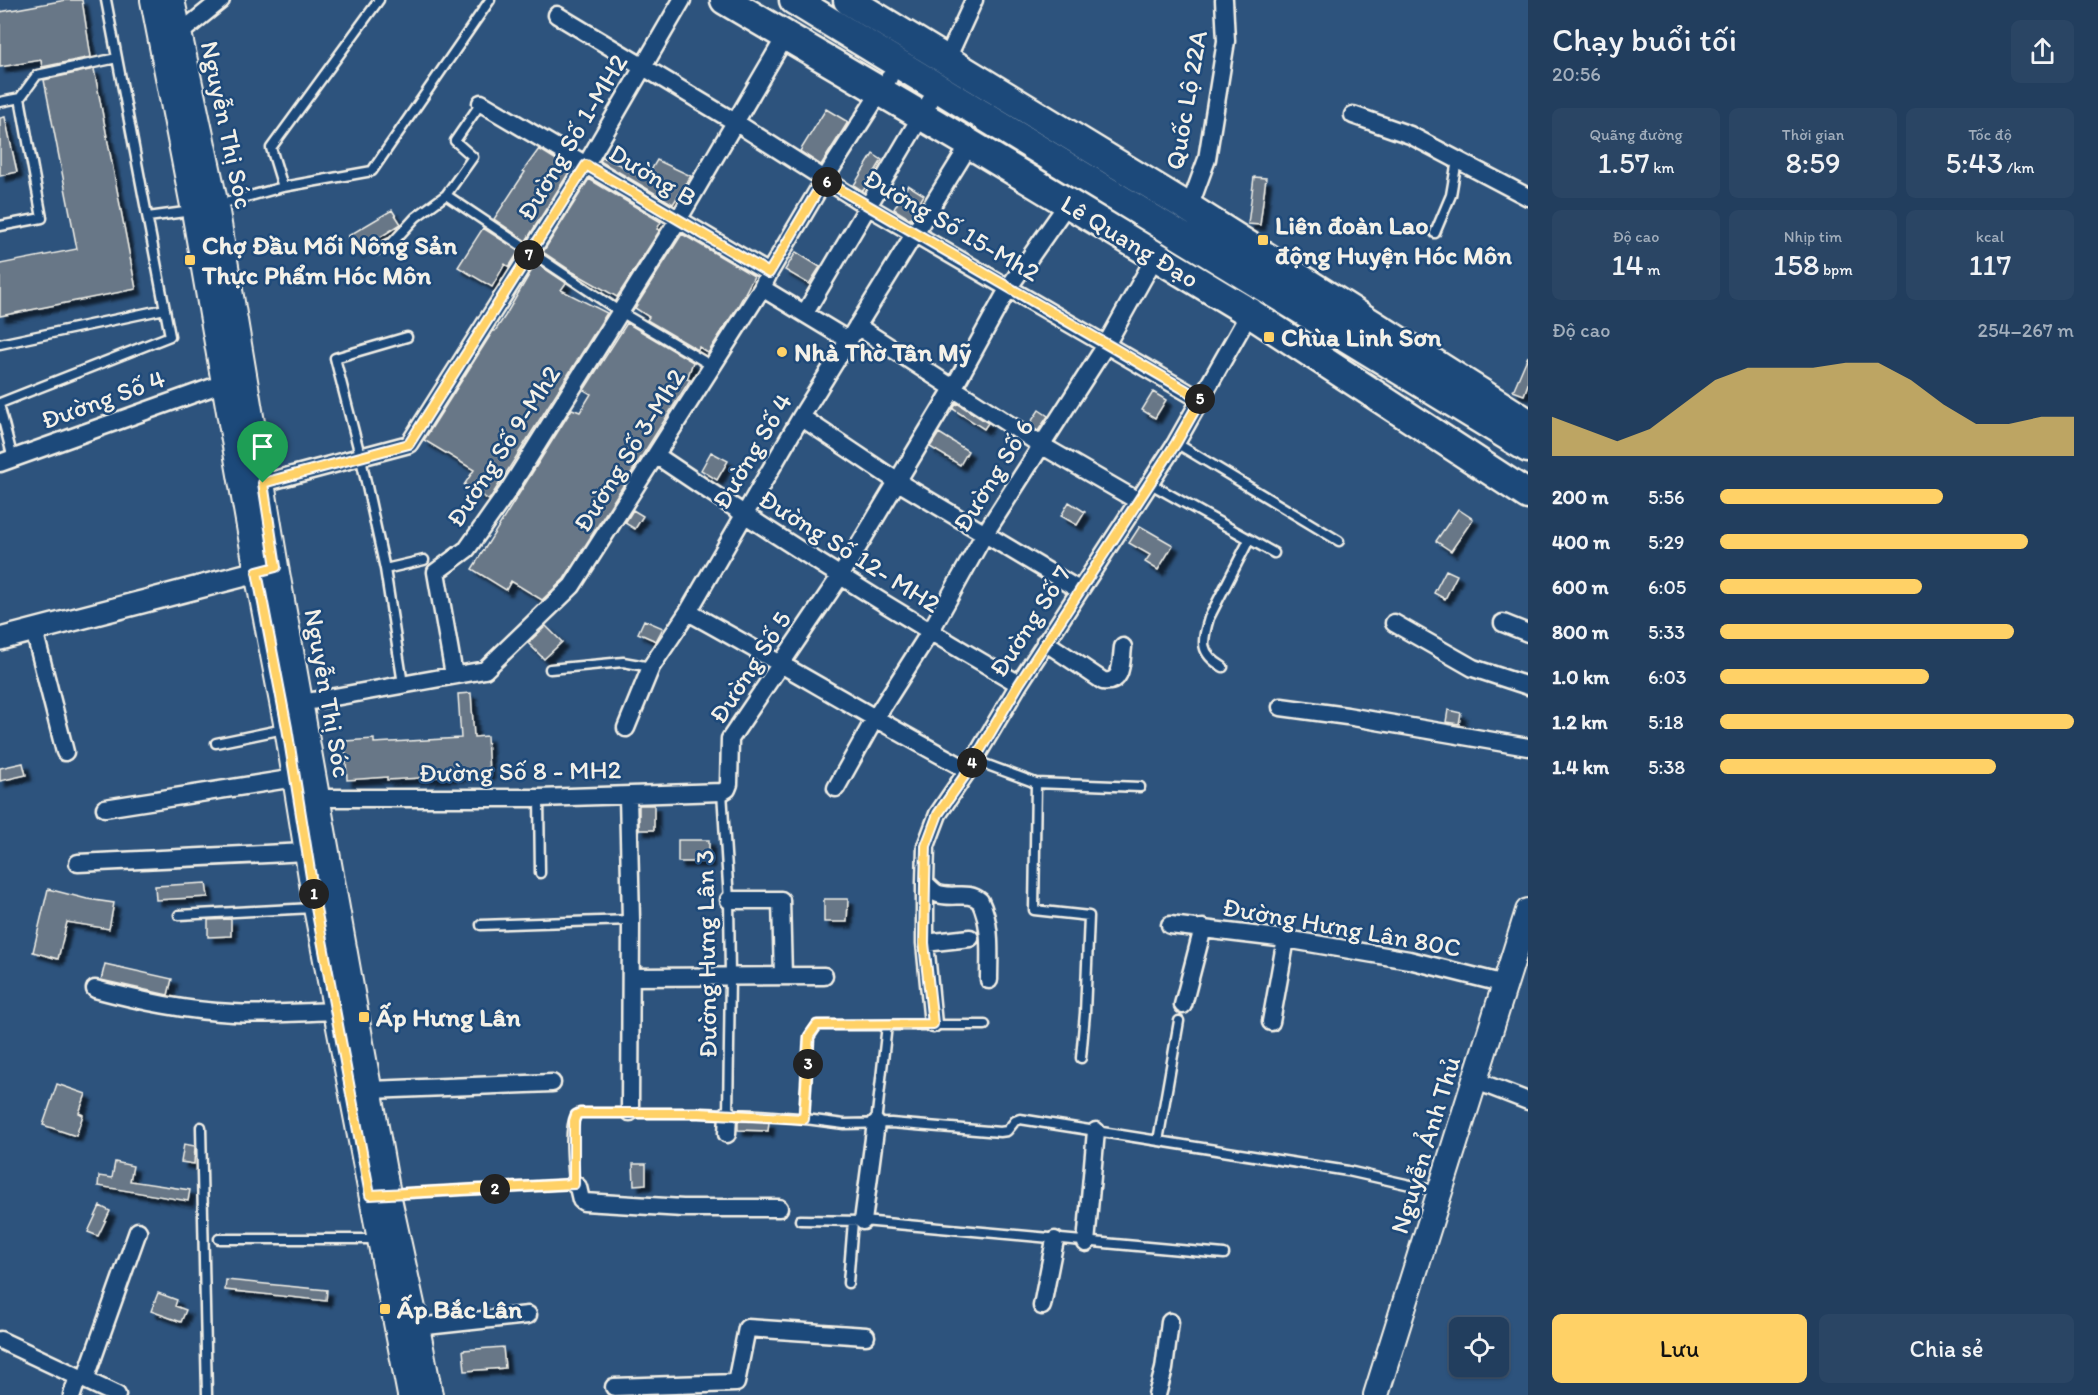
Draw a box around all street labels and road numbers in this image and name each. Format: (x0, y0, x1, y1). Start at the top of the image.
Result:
street label: Quốc Lộ 22A (1158, 28, 1214, 172)
street label: Nguyễn Thị Sóc (194, 38, 260, 212)
street label: Đường Số 1-MH2 (510, 48, 634, 226)
street label: Dường B (603, 136, 703, 214)
street label: Đường Số 15-Mh2 (858, 162, 1046, 289)
street label: Lê Quang Đạo (1055, 187, 1205, 295)
street label: Đường Số 9-Mh2 (439, 359, 567, 533)
street label: Đường Số 4 (37, 362, 170, 436)
street label: Đường Số 3-Mh2 (566, 362, 692, 538)
street label: Đường Số 4 (705, 387, 799, 515)
street label: Đường Số 6 (946, 412, 1040, 538)
street label: Đường Số 12- MH2 (753, 482, 947, 620)
street label: Đường Số 7 (982, 559, 1078, 683)
street label: Đường Số 5 (702, 605, 798, 729)
street label: Nguyễn Thị Sóc (297, 606, 359, 780)
street label: Đường Số 8 - MH2 (419, 753, 622, 789)
street label: Đường Hưng Lân 3 (688, 849, 724, 1059)
street label: Đường Hưng Lân 80C (1220, 890, 1464, 964)
street label: Nguyễn Ảnh Thủ (1383, 1052, 1467, 1238)

